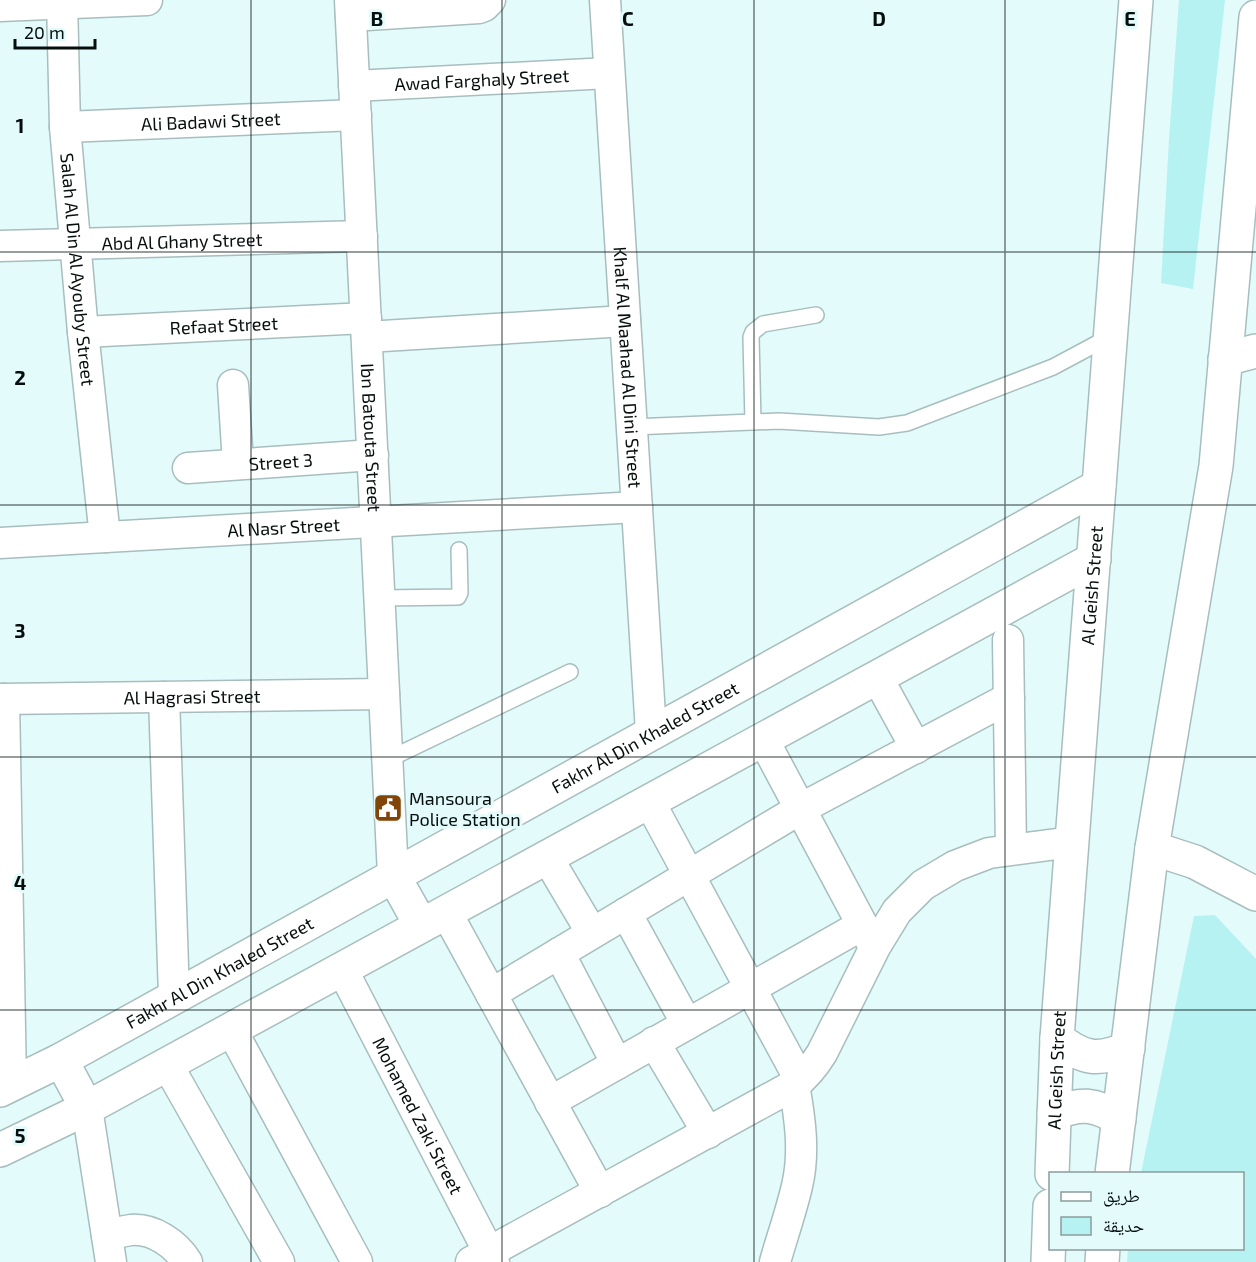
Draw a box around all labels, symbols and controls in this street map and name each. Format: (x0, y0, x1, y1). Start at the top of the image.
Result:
text: B (371, 6, 383, 30)
text: C (622, 6, 634, 30)
text: D (872, 6, 886, 30)
text: E (1124, 6, 1136, 30)
scale bar (15, 12, 94, 50)
text: 20 m (24, 21, 65, 43)
street label: Awad Farghaly Street (394, 64, 570, 95)
street label: Ali Badawi Street (141, 107, 281, 135)
text: 1 (16, 113, 24, 137)
street label: Salah Al Din Al Ayouby Street (56, 152, 100, 387)
street label: Abd Al Ghany Street (101, 228, 263, 254)
street label: Khalf Al Maahad Al Dini Street (610, 246, 647, 489)
street label: Refaat Street (169, 311, 279, 339)
street label: Ibn Batouta Street (357, 363, 386, 512)
text: 2 (14, 365, 26, 389)
street label: Street 3 (248, 448, 314, 475)
street label: Al Nasr Street (227, 513, 341, 541)
street label: Al Geish Street (1076, 525, 1107, 646)
text: 3 (14, 618, 26, 642)
street label: Fakhr Al Din Khaled Street (547, 677, 742, 798)
street label: Al Hagrasi Street (123, 685, 261, 708)
place label: Mansoura Police Station (409, 787, 521, 830)
public building icon: Mansoura Police Station (372, 792, 404, 824)
text: 4 (14, 870, 27, 894)
street label: Fakhr Al Din Khaled Street (122, 912, 317, 1033)
street label: Al Geish Street (1043, 1010, 1070, 1130)
street label: Mohamed Zaki Street (368, 1033, 468, 1198)
text: 5 (14, 1123, 26, 1147)
legend (1049, 1172, 1244, 1250)
text: طريق (1103, 1184, 1140, 1207)
text: حديقة (1103, 1214, 1144, 1236)

